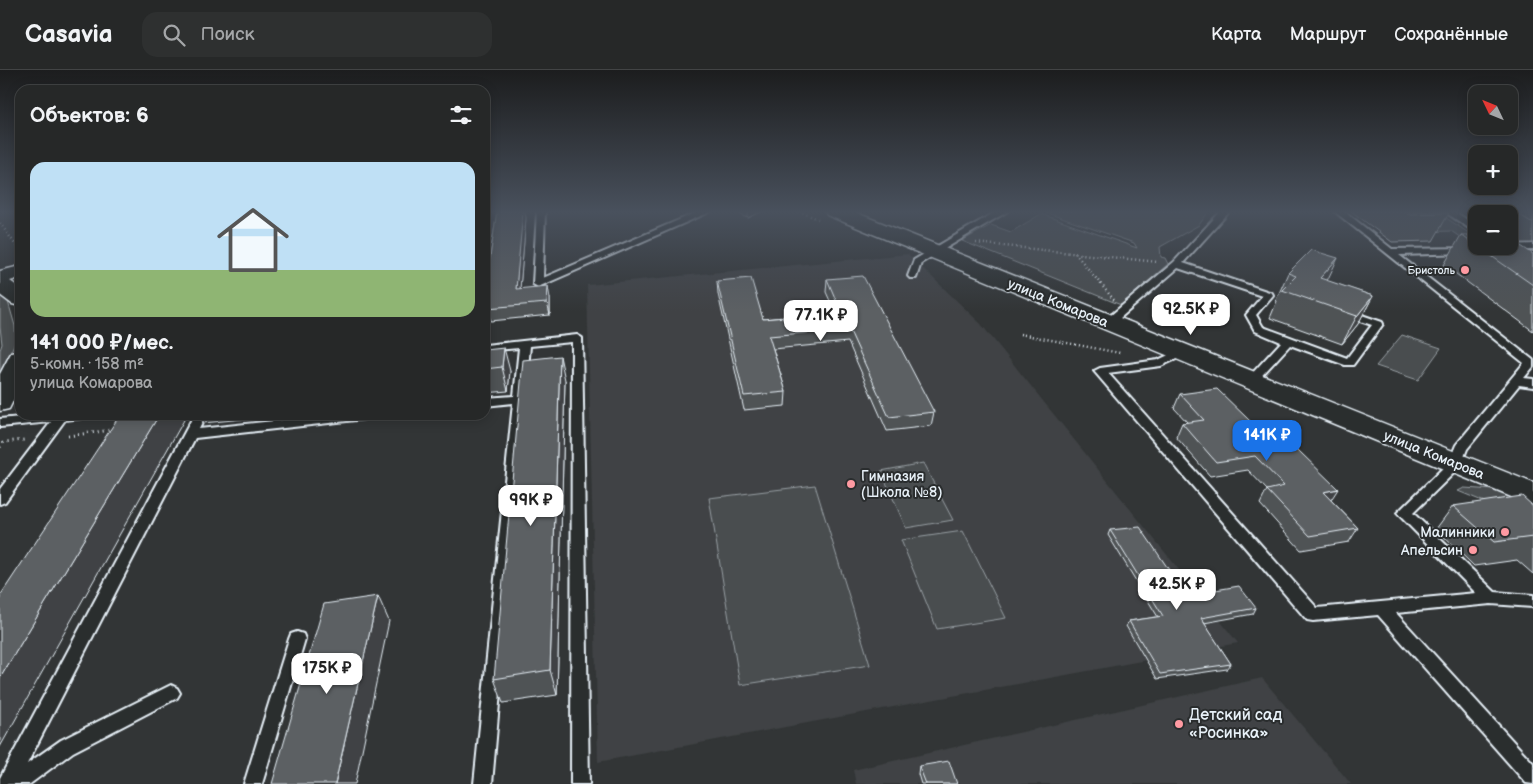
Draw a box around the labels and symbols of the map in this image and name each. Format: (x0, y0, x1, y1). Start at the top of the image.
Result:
north arrow (1468, 85, 1518, 135)
place label: Бристоль (1407, 264, 1456, 277)
marker: Бристоль (1459, 264, 1471, 276)
street label: улица Комарова (1005, 275, 1112, 331)
pin: 92.5K ₽ (1145, 294, 1237, 336)
pin: 77.1K ₽ (775, 300, 867, 342)
pin: 141K ₽ (1226, 420, 1308, 462)
street label: улица Комарова (1381, 427, 1488, 483)
place label: Гимназия (Школа №8) (861, 468, 942, 501)
marker: Гимназия (Школа №8) (845, 478, 857, 490)
pin: 99K ₽ (496, 484, 566, 527)
place label: Малинники (1420, 524, 1495, 541)
marker: Малинники (1499, 526, 1511, 538)
place label: Апельсин (1400, 542, 1463, 559)
marker: Апельсин (1467, 544, 1479, 556)
pin: 42.5K ₽ (1131, 568, 1223, 611)
pin: 175K ₽ (286, 652, 368, 695)
place label: Детский сад «Росинка» (1189, 706, 1282, 743)
marker: Детский сад «Росинка» (1173, 718, 1185, 730)

